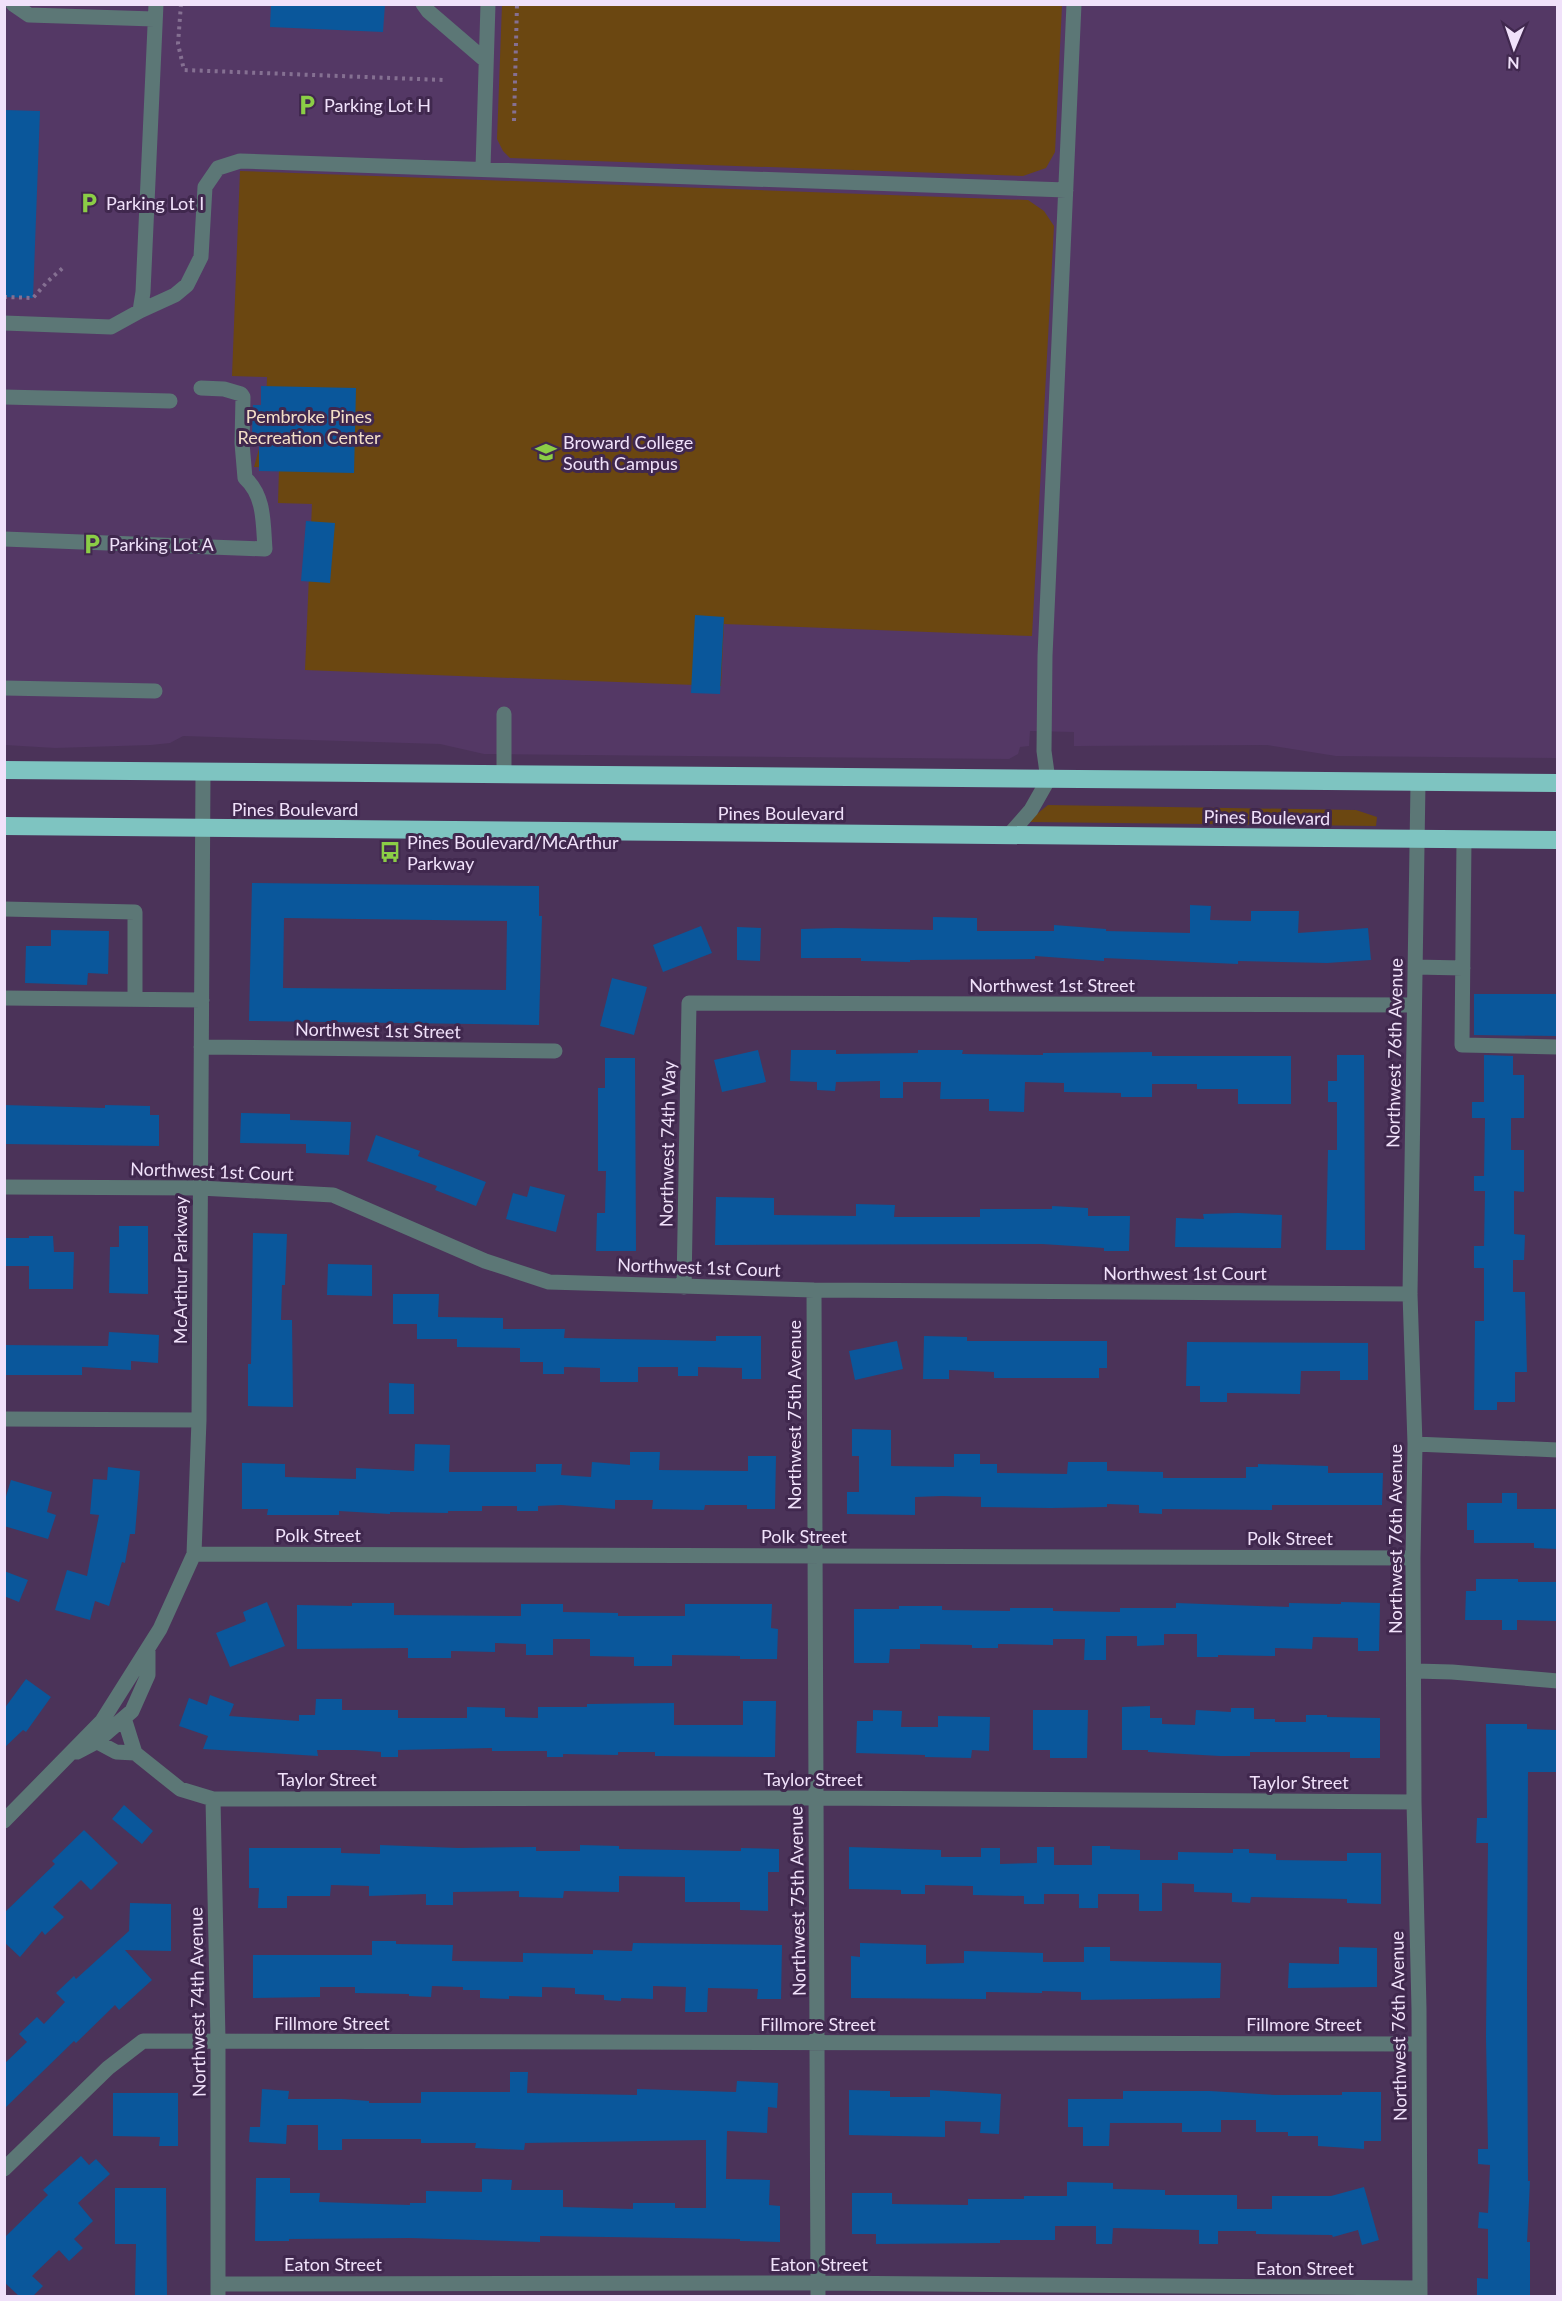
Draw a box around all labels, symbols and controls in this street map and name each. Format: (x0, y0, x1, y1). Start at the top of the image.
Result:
north arrow (1484, 18, 1544, 78)
text: N (1507, 54, 1520, 73)
parking icon: Parking Lot H (295, 93, 319, 117)
place label: Parking Lot H (324, 94, 431, 116)
parking icon: Parking Lot I (77, 191, 101, 215)
place label: Parking Lot I (106, 192, 204, 214)
park label: Pembroke Pines Recreation Center (238, 405, 381, 448)
place label: Broward College South Campus (563, 431, 693, 474)
school or university icon: Broward College South Campus (534, 440, 558, 464)
parking icon: Parking Lot A (80, 532, 104, 556)
place label: Parking Lot A (109, 533, 215, 555)
street label: Pines Boulevard (232, 798, 358, 820)
street label: Pines Boulevard (718, 802, 844, 824)
street label: Pines Boulevard (1203, 805, 1331, 829)
place label: Pines Boulevard/McArthur Parkway (407, 831, 619, 874)
bus stop icon: Pines Boulevard/McArthur Parkway (378, 840, 402, 864)
street label: Northwest 76th Avenue (1381, 958, 1407, 1148)
street label: Northwest 1st Street (969, 974, 1135, 996)
street label: Northwest 1st Street (295, 1018, 462, 1042)
street label: Northwest 74th Way (655, 1060, 679, 1227)
street label: Northwest 1st Court (130, 1157, 295, 1185)
street label: McArthur Parkway (169, 1195, 191, 1344)
street label: Northwest 1st Court (617, 1253, 782, 1281)
street label: Northwest 1st Court (1103, 1262, 1267, 1284)
street label: Northwest 75th Avenue (783, 1320, 805, 1510)
street label: Northwest 76th Avenue (1384, 1444, 1406, 1634)
street label: Polk Street (275, 1524, 362, 1546)
street label: Polk Street (761, 1525, 848, 1547)
street label: Polk Street (1247, 1527, 1334, 1549)
street label: Taylor Street (277, 1768, 377, 1790)
street label: Taylor Street (763, 1768, 863, 1790)
street label: Taylor Street (1249, 1771, 1349, 1793)
street label: Northwest 75th Avenue (784, 1806, 810, 1996)
street label: Northwest 74th Avenue (184, 1907, 210, 2097)
street label: Northwest 76th Avenue (1385, 1931, 1411, 2121)
street label: Fillmore Street (274, 2012, 390, 2034)
street label: Fillmore Street (760, 2013, 876, 2035)
street label: Fillmore Street (1246, 2013, 1362, 2035)
street label: Eaton Street (284, 2253, 382, 2275)
street label: Eaton Street (770, 2253, 868, 2275)
street label: Eaton Street (1256, 2257, 1354, 2279)

